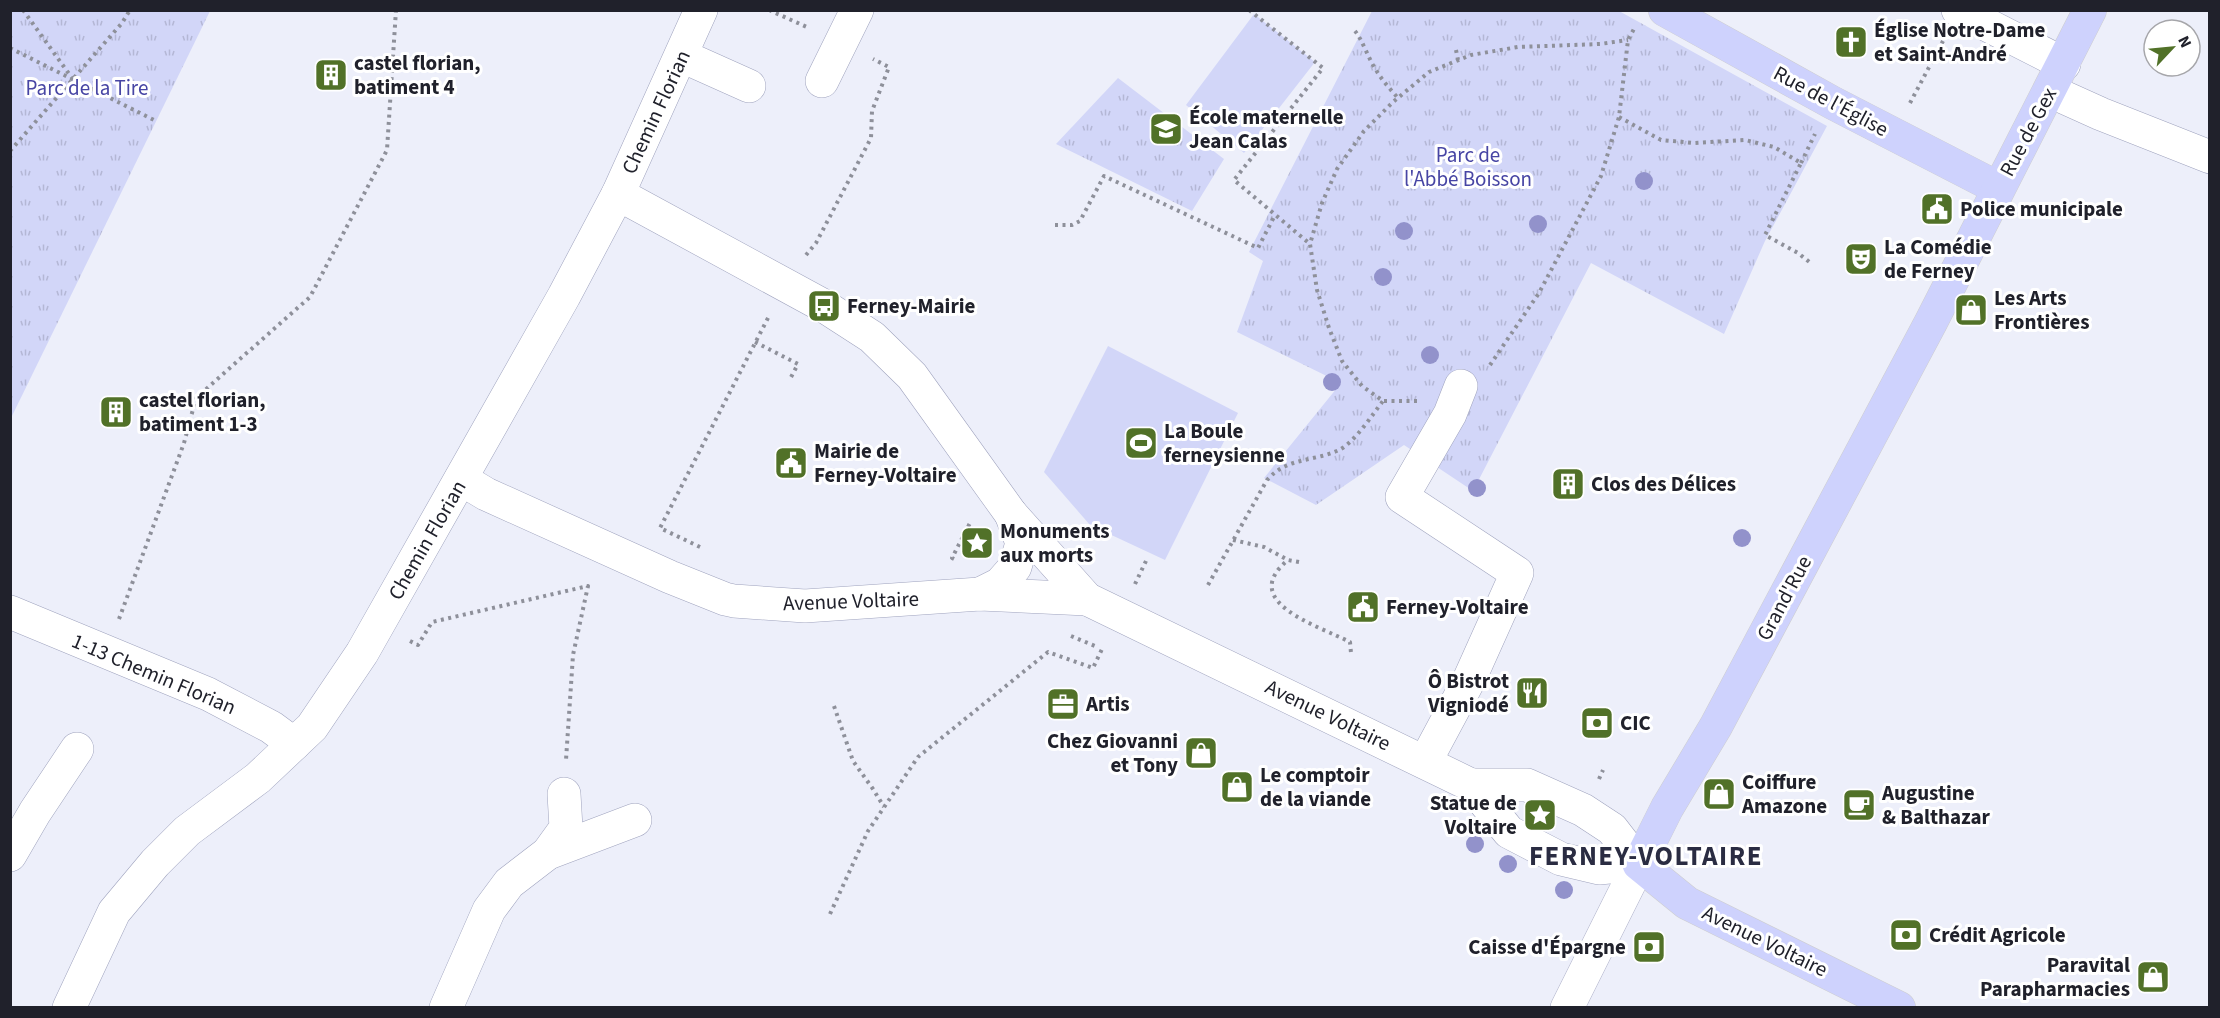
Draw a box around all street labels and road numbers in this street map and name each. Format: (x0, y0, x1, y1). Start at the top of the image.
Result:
street label: Chemin Florian (614, 45, 698, 179)
street label: Rue de l'Église (1768, 58, 1894, 144)
street label: Rue de Gex (1992, 82, 2064, 182)
street label: Chemin Florian (381, 475, 473, 605)
street label: Grand'Rue (1749, 550, 1819, 646)
street label: Avenue Voltaire (782, 584, 920, 618)
street label: 1-13 Chemin Florian (67, 626, 241, 722)
street label: Avenue Voltaire (1260, 672, 1396, 758)
street label: Avenue Voltaire (1697, 898, 1833, 984)

